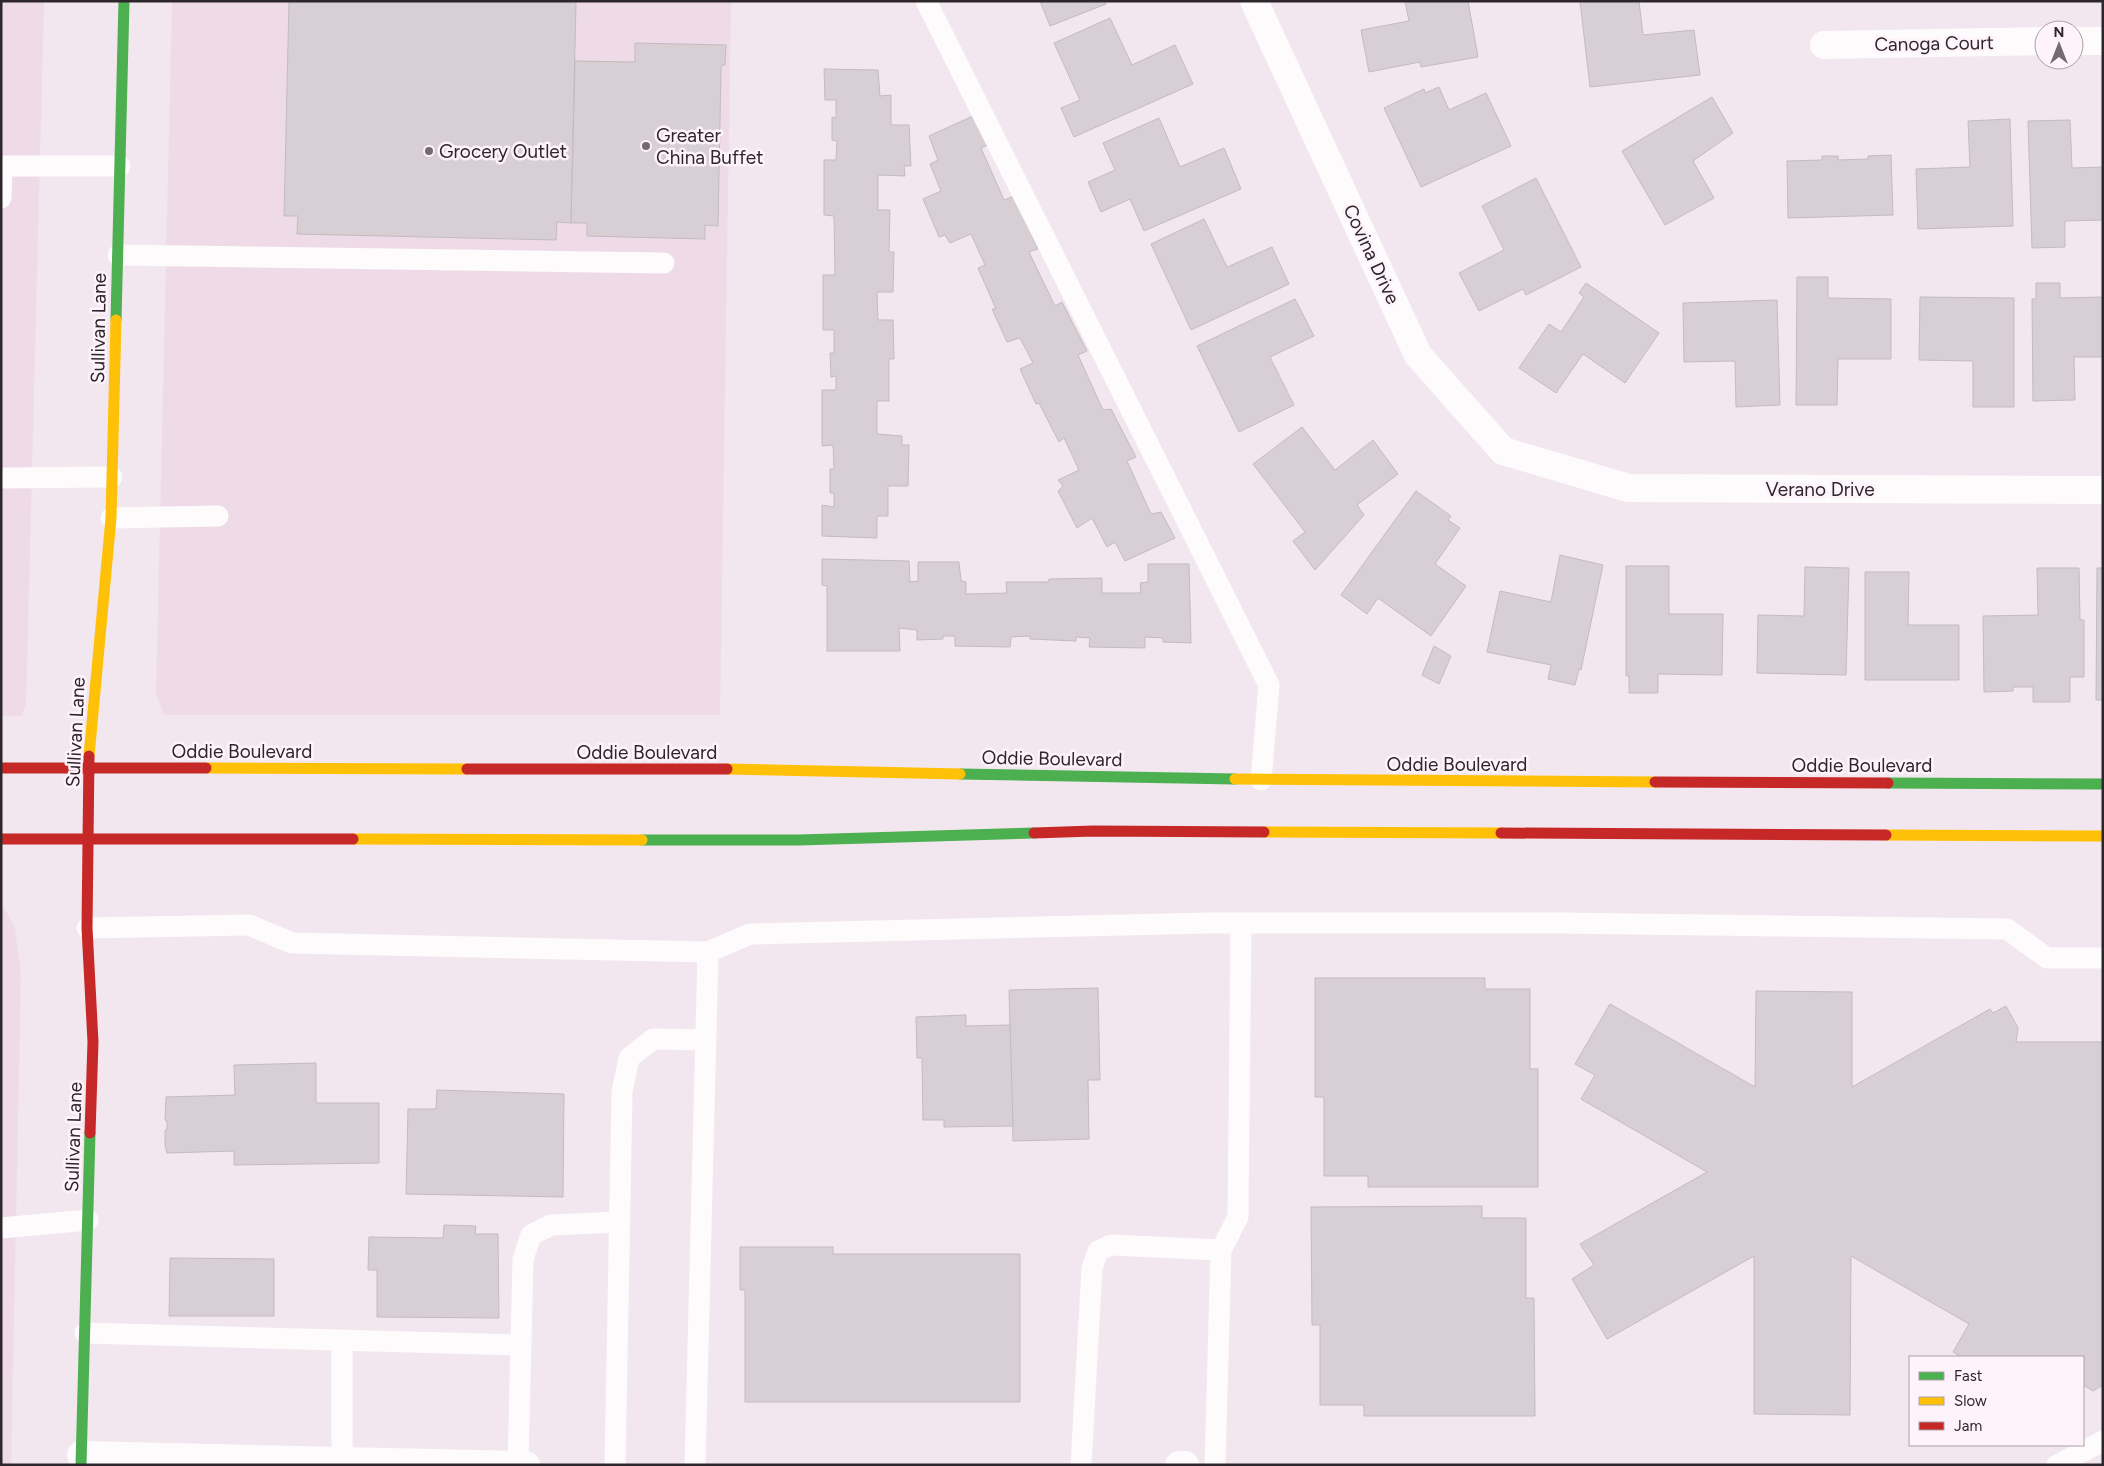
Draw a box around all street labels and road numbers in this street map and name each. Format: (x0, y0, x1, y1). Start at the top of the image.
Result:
street label: Canoga Court (1874, 31, 1994, 56)
street label: Covina Drive (1338, 201, 1405, 308)
street label: Sullivan Lane (86, 273, 111, 383)
street label: Verano Drive (1765, 478, 1875, 501)
street label: Sullivan Lane (61, 676, 90, 788)
street label: Oddie Boulevard (172, 740, 312, 763)
street label: Oddie Boulevard (577, 741, 717, 764)
street label: Oddie Boulevard (981, 746, 1123, 771)
street label: Oddie Boulevard (1387, 753, 1527, 776)
street label: Oddie Boulevard (1792, 754, 1932, 777)
street label: Sullivan Lane (60, 1082, 87, 1193)

